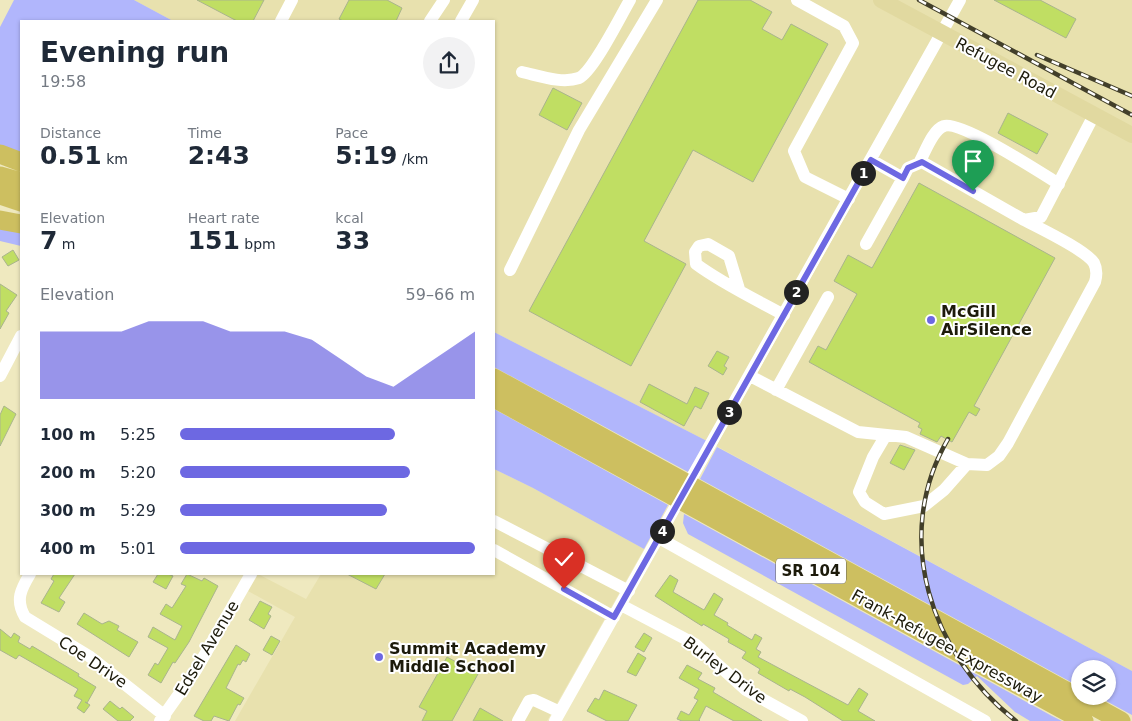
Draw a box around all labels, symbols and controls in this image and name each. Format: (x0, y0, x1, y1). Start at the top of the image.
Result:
street label: Refugee Road (952, 34, 1060, 102)
text: Evening run (40, 36, 229, 69)
button: share (423, 37, 475, 89)
text: 19:58 (40, 72, 86, 91)
text: Distance (40, 125, 101, 141)
text: Time (188, 125, 222, 141)
text: Pace (335, 125, 368, 141)
pin (952, 140, 994, 191)
text: 0.51 (40, 141, 102, 170)
text: 2:43 (188, 141, 250, 170)
text: 5:19 (335, 141, 398, 170)
icon: arrive (959, 147, 987, 175)
text: km (102, 151, 128, 167)
text: /km (398, 151, 428, 167)
pin: 1 (850, 160, 876, 186)
text: 1 (859, 165, 868, 181)
text: Elevation (40, 210, 105, 226)
text: Heart rate (188, 210, 260, 226)
text: kcal (335, 210, 364, 226)
text: 7 (40, 226, 57, 255)
text: 151 (188, 226, 240, 255)
text: 33 (335, 226, 370, 255)
text: m (57, 236, 76, 252)
text: bpm (240, 236, 276, 252)
pin: 2 (784, 280, 808, 304)
text: 2 (792, 284, 801, 300)
text: Elevation (40, 285, 114, 304)
text: 59–66 m (406, 285, 475, 304)
place label: McGill AirSilence (941, 302, 1032, 339)
marker: McGill AirSilence (925, 314, 937, 326)
pin: 3 (716, 400, 742, 424)
text: 3 (725, 404, 734, 420)
text: 100 m (40, 425, 96, 444)
text: 5:25 (120, 425, 156, 444)
text: 200 m (40, 463, 96, 482)
text: 5:20 (120, 463, 156, 482)
text: 300 m (40, 501, 96, 520)
text: 5:29 (120, 501, 156, 520)
pin: 4 (650, 518, 674, 544)
text: 4 (658, 523, 667, 539)
pin (543, 538, 585, 589)
text: 400 m (40, 539, 96, 558)
text: 5:01 (120, 539, 156, 558)
icon: check (550, 545, 578, 573)
road number: SR 104 (776, 558, 846, 584)
street label: Frank-Refugee Expressway (848, 585, 1046, 707)
street label: Edsel Avenue (171, 597, 243, 699)
street label: Coe Drive (55, 632, 131, 692)
street label: Burley Drive (680, 633, 770, 707)
place label: Summit Academy Middle School (389, 639, 547, 676)
marker: Summit Academy Middle School (373, 651, 385, 663)
map controls (1071, 660, 1116, 705)
button: layers (1071, 660, 1116, 705)

